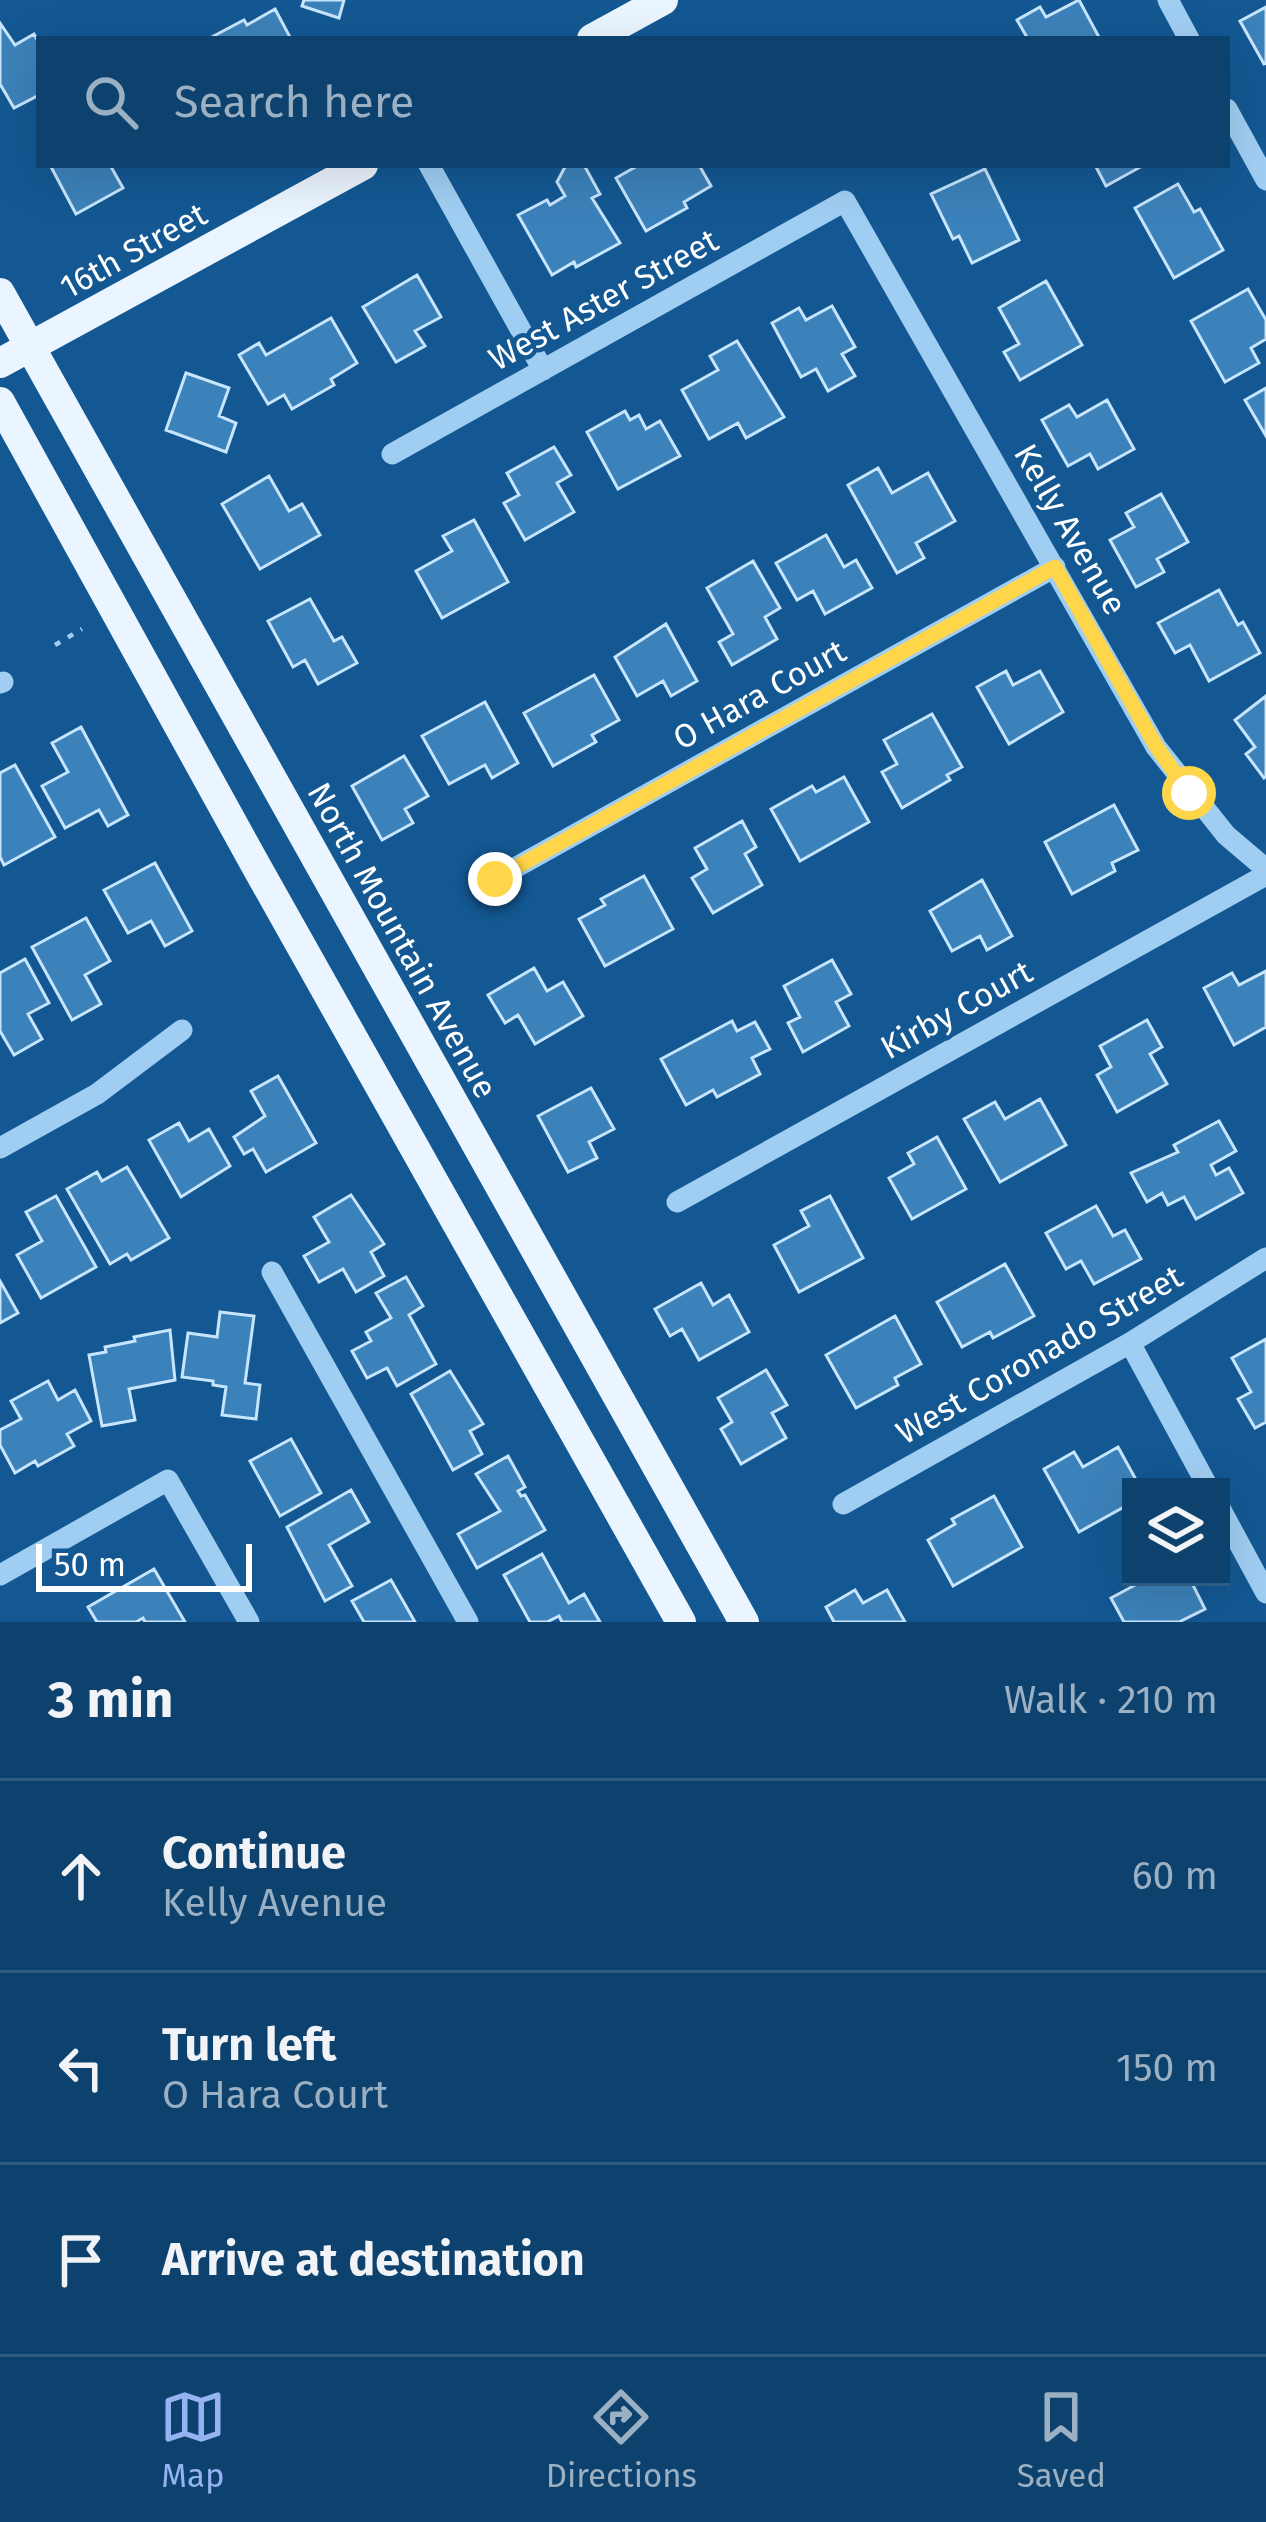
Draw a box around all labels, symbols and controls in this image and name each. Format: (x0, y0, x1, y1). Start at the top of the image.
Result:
search box (36, 36, 1230, 168)
icon: search (78, 69, 144, 135)
text: Search here (174, 75, 414, 129)
street label: 16th Street (53, 194, 214, 307)
street label: West Aster Street (482, 220, 725, 379)
street label: Kelly Avenue (1005, 437, 1135, 622)
street label: O Hara Court (666, 631, 853, 759)
route start (1162, 766, 1216, 820)
street label: North Mountain Avenue (299, 776, 506, 1105)
route end (468, 852, 522, 906)
street label: Kirby Court (874, 952, 1039, 1068)
street label: West Coronado Street (889, 1257, 1190, 1453)
map controls (1122, 1478, 1230, 1586)
button: layers (1122, 1478, 1230, 1586)
scale bar (36, 1538, 252, 1591)
text: 50 m (54, 1545, 126, 1585)
text: 3 min (48, 1669, 174, 1731)
text: Walk · 210 m (1004, 1677, 1218, 1723)
text: Continue (162, 1826, 346, 1880)
icon: ahead (48, 1843, 114, 1909)
text: 60 m (1132, 1853, 1218, 1899)
text: Kelly Avenue (162, 1880, 387, 1926)
text: Turn left (162, 2018, 336, 2072)
icon: left (48, 2035, 114, 2101)
text: 150 m (1116, 2045, 1218, 2091)
text: O Hara Court (162, 2072, 388, 2118)
icon: arrive (48, 2227, 114, 2293)
text: Arrive at destination (162, 2233, 585, 2287)
tab: Map (160, 2384, 226, 2496)
tab: Directions (546, 2384, 697, 2496)
tab: Saved (1017, 2384, 1106, 2496)

